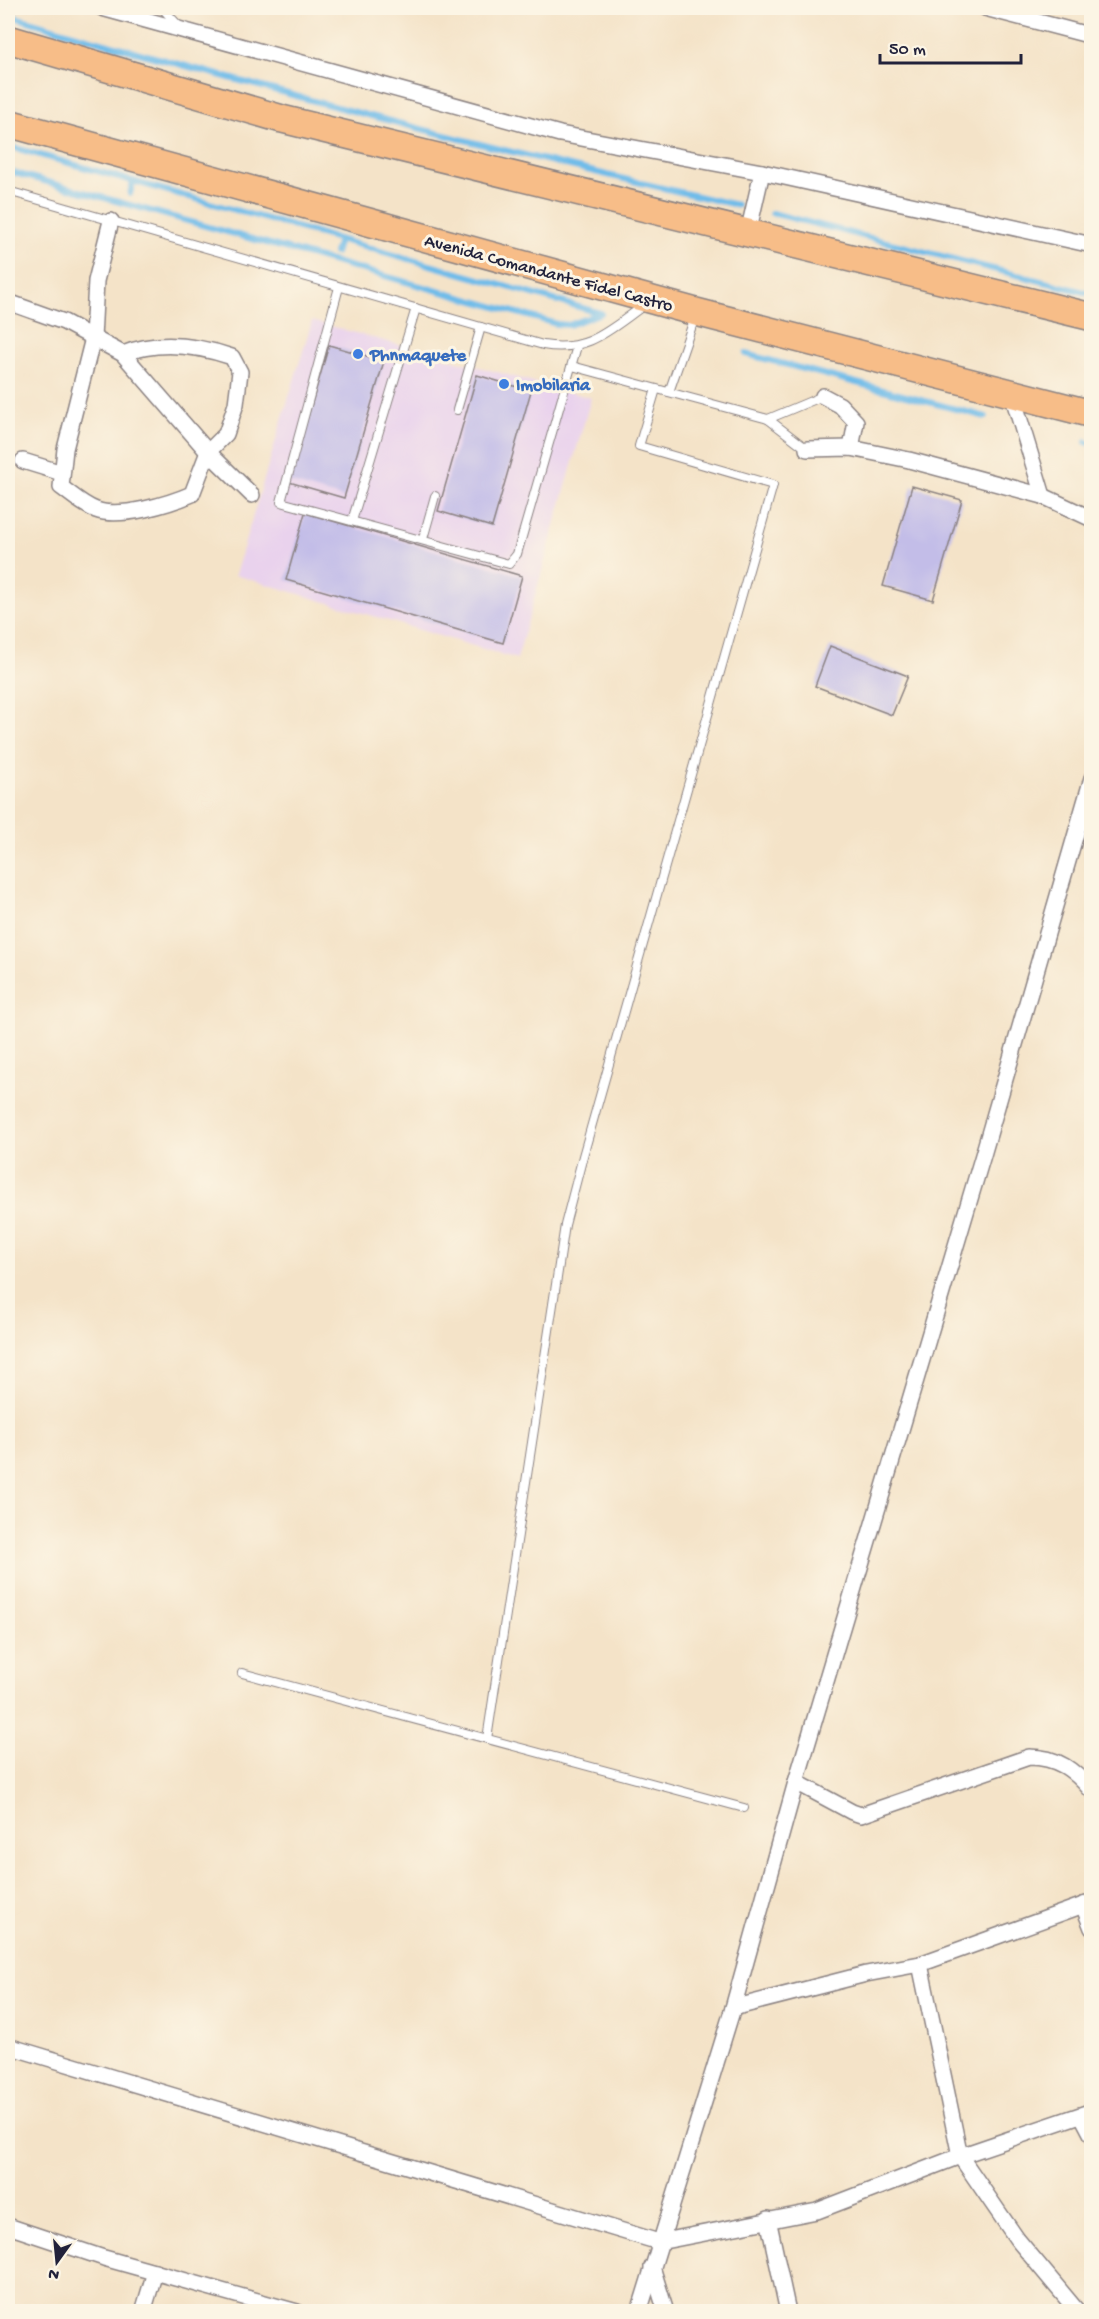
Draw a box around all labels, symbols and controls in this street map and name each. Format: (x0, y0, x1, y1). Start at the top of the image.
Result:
scale bar (880, 27, 1021, 65)
text: 50 m (889, 40, 926, 61)
street label: Avenida Comandante Fidel Castro (422, 231, 675, 318)
place label: Phnmaquete (369, 346, 467, 367)
marker: Phnmaquete (351, 347, 365, 361)
place label: Imobilaria (516, 376, 591, 397)
marker: Imobilaria (497, 377, 511, 391)
north arrow (27, 2232, 87, 2292)
text: N (46, 2262, 62, 2284)

